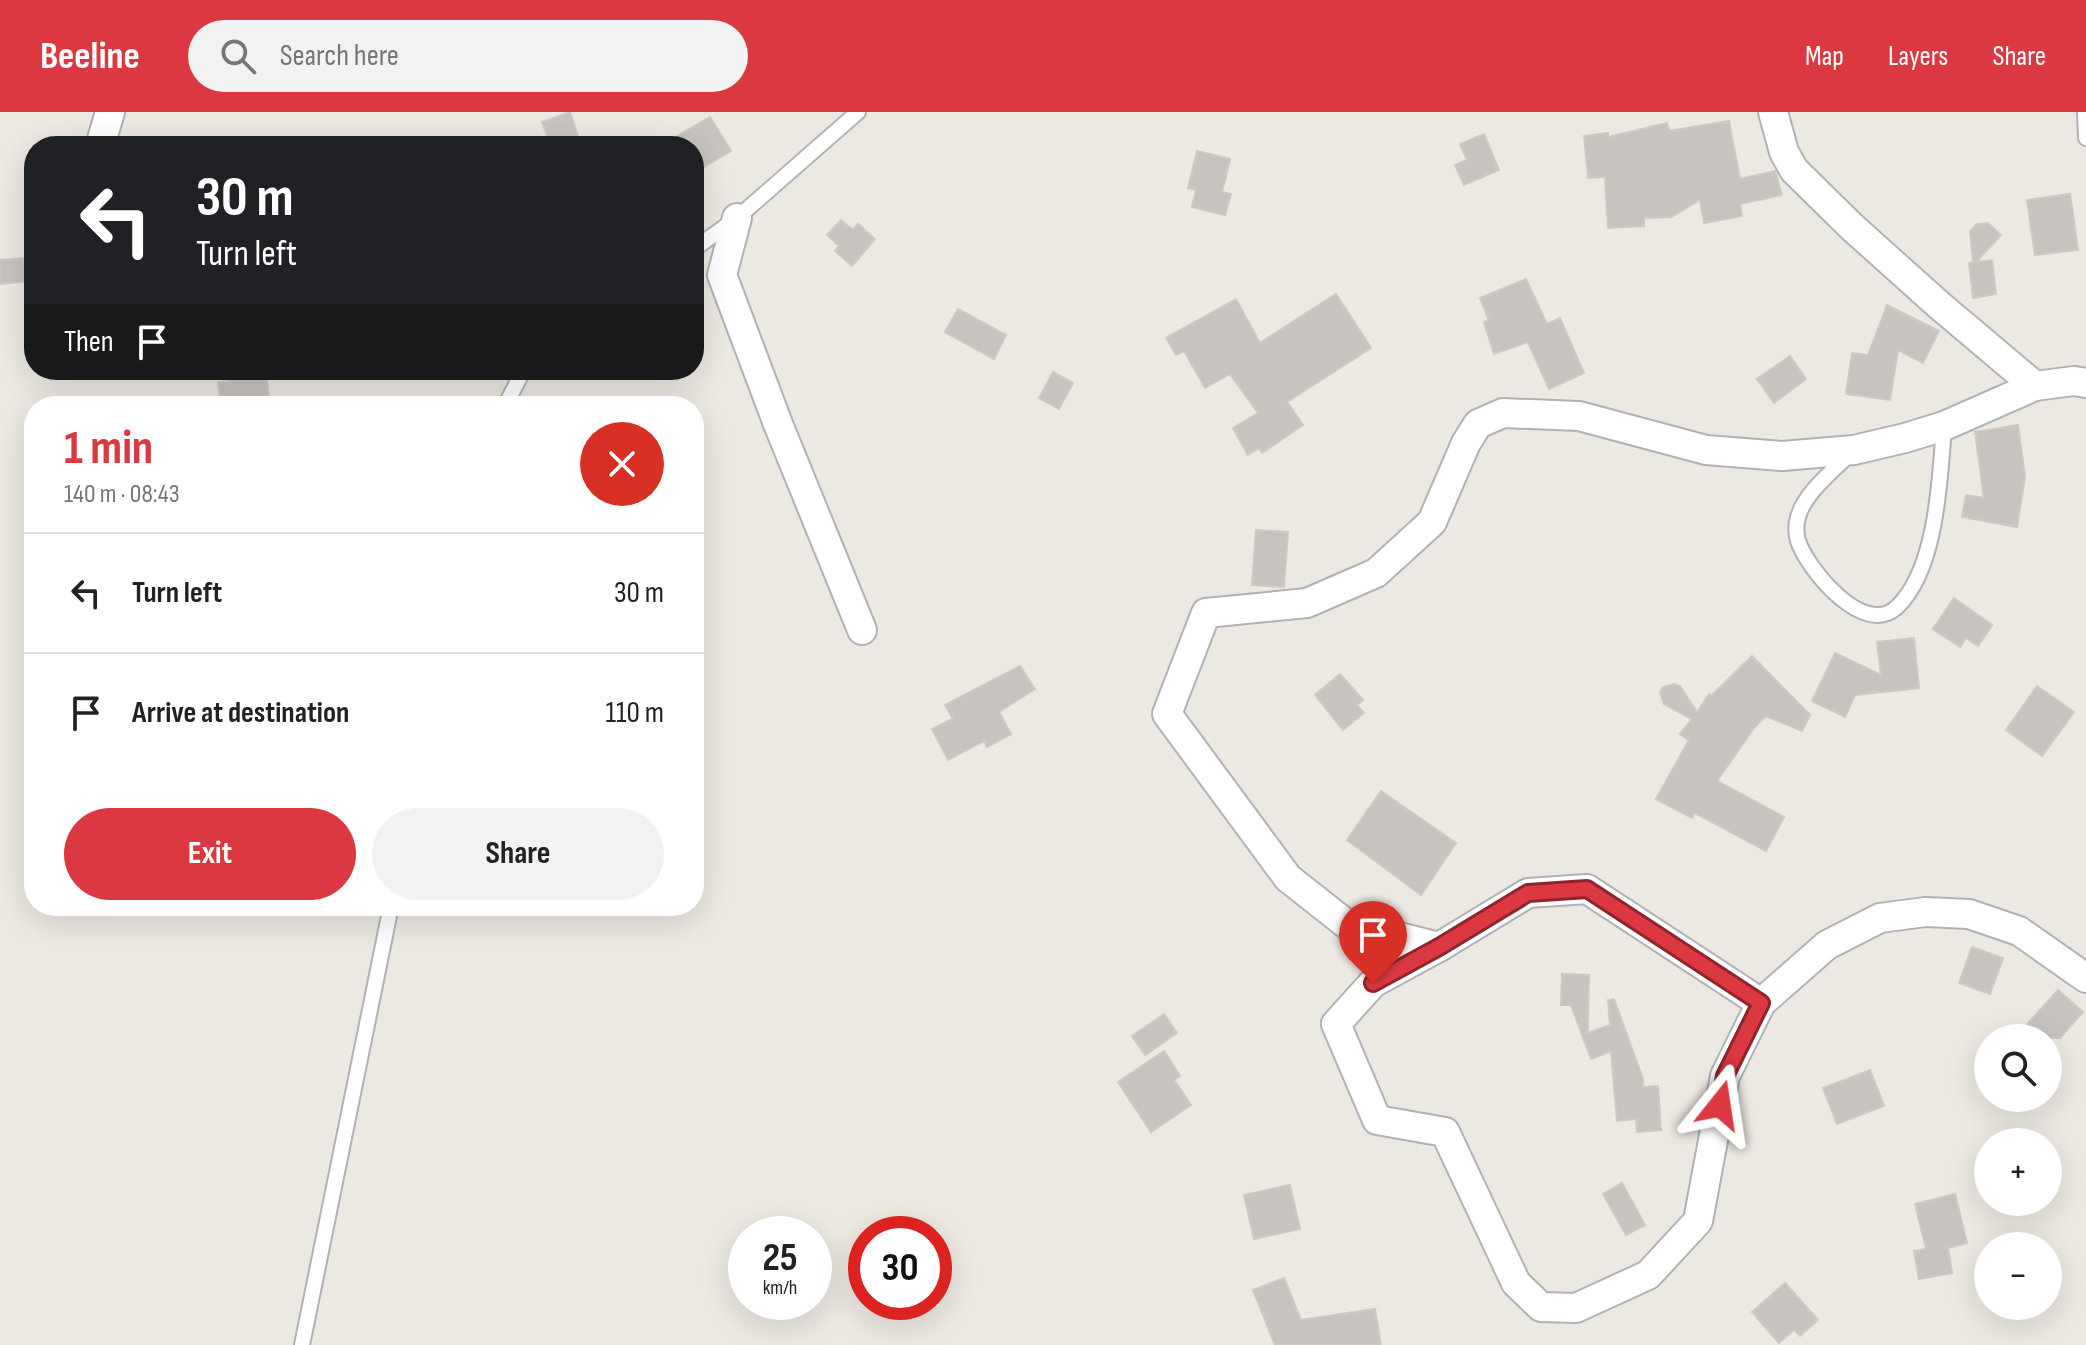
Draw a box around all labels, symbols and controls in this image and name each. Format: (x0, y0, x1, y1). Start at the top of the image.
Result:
search box (188, 20, 748, 92)
text: Beeline (40, 34, 140, 79)
icon: search (216, 34, 260, 78)
text: Search here (280, 38, 399, 74)
text: Map (1805, 40, 1844, 73)
text: Layers (1888, 40, 1948, 73)
text: Share (1992, 40, 2046, 73)
text: 30 m (196, 165, 294, 232)
icon: left (64, 168, 168, 272)
text: Turn left (196, 233, 297, 276)
icon: arrive (130, 320, 174, 364)
text: Then (64, 324, 114, 360)
text: 1 min (64, 420, 153, 477)
button: close (580, 422, 664, 506)
text: 140 m · 08:43 (64, 479, 180, 510)
icon: left (64, 571, 108, 615)
text: Turn left (132, 575, 222, 611)
text: 30 m (614, 575, 664, 611)
icon: arrive (64, 691, 108, 735)
text: Arrive at destination (132, 695, 349, 731)
text: 110 m (606, 695, 664, 731)
button: Exit (64, 808, 356, 900)
button: Share (372, 808, 664, 900)
pin (1339, 901, 1407, 983)
icon: arrive (1351, 913, 1395, 957)
map controls (1974, 1024, 2062, 1320)
button: search (1974, 1024, 2062, 1112)
position arrow (1678, 1063, 1762, 1147)
button: + (1974, 1128, 2062, 1216)
speed limit sign: 30 (848, 1216, 952, 1320)
button: − (1974, 1232, 2062, 1320)
text: 25 (762, 1234, 798, 1282)
text: km/h (763, 1276, 797, 1300)

